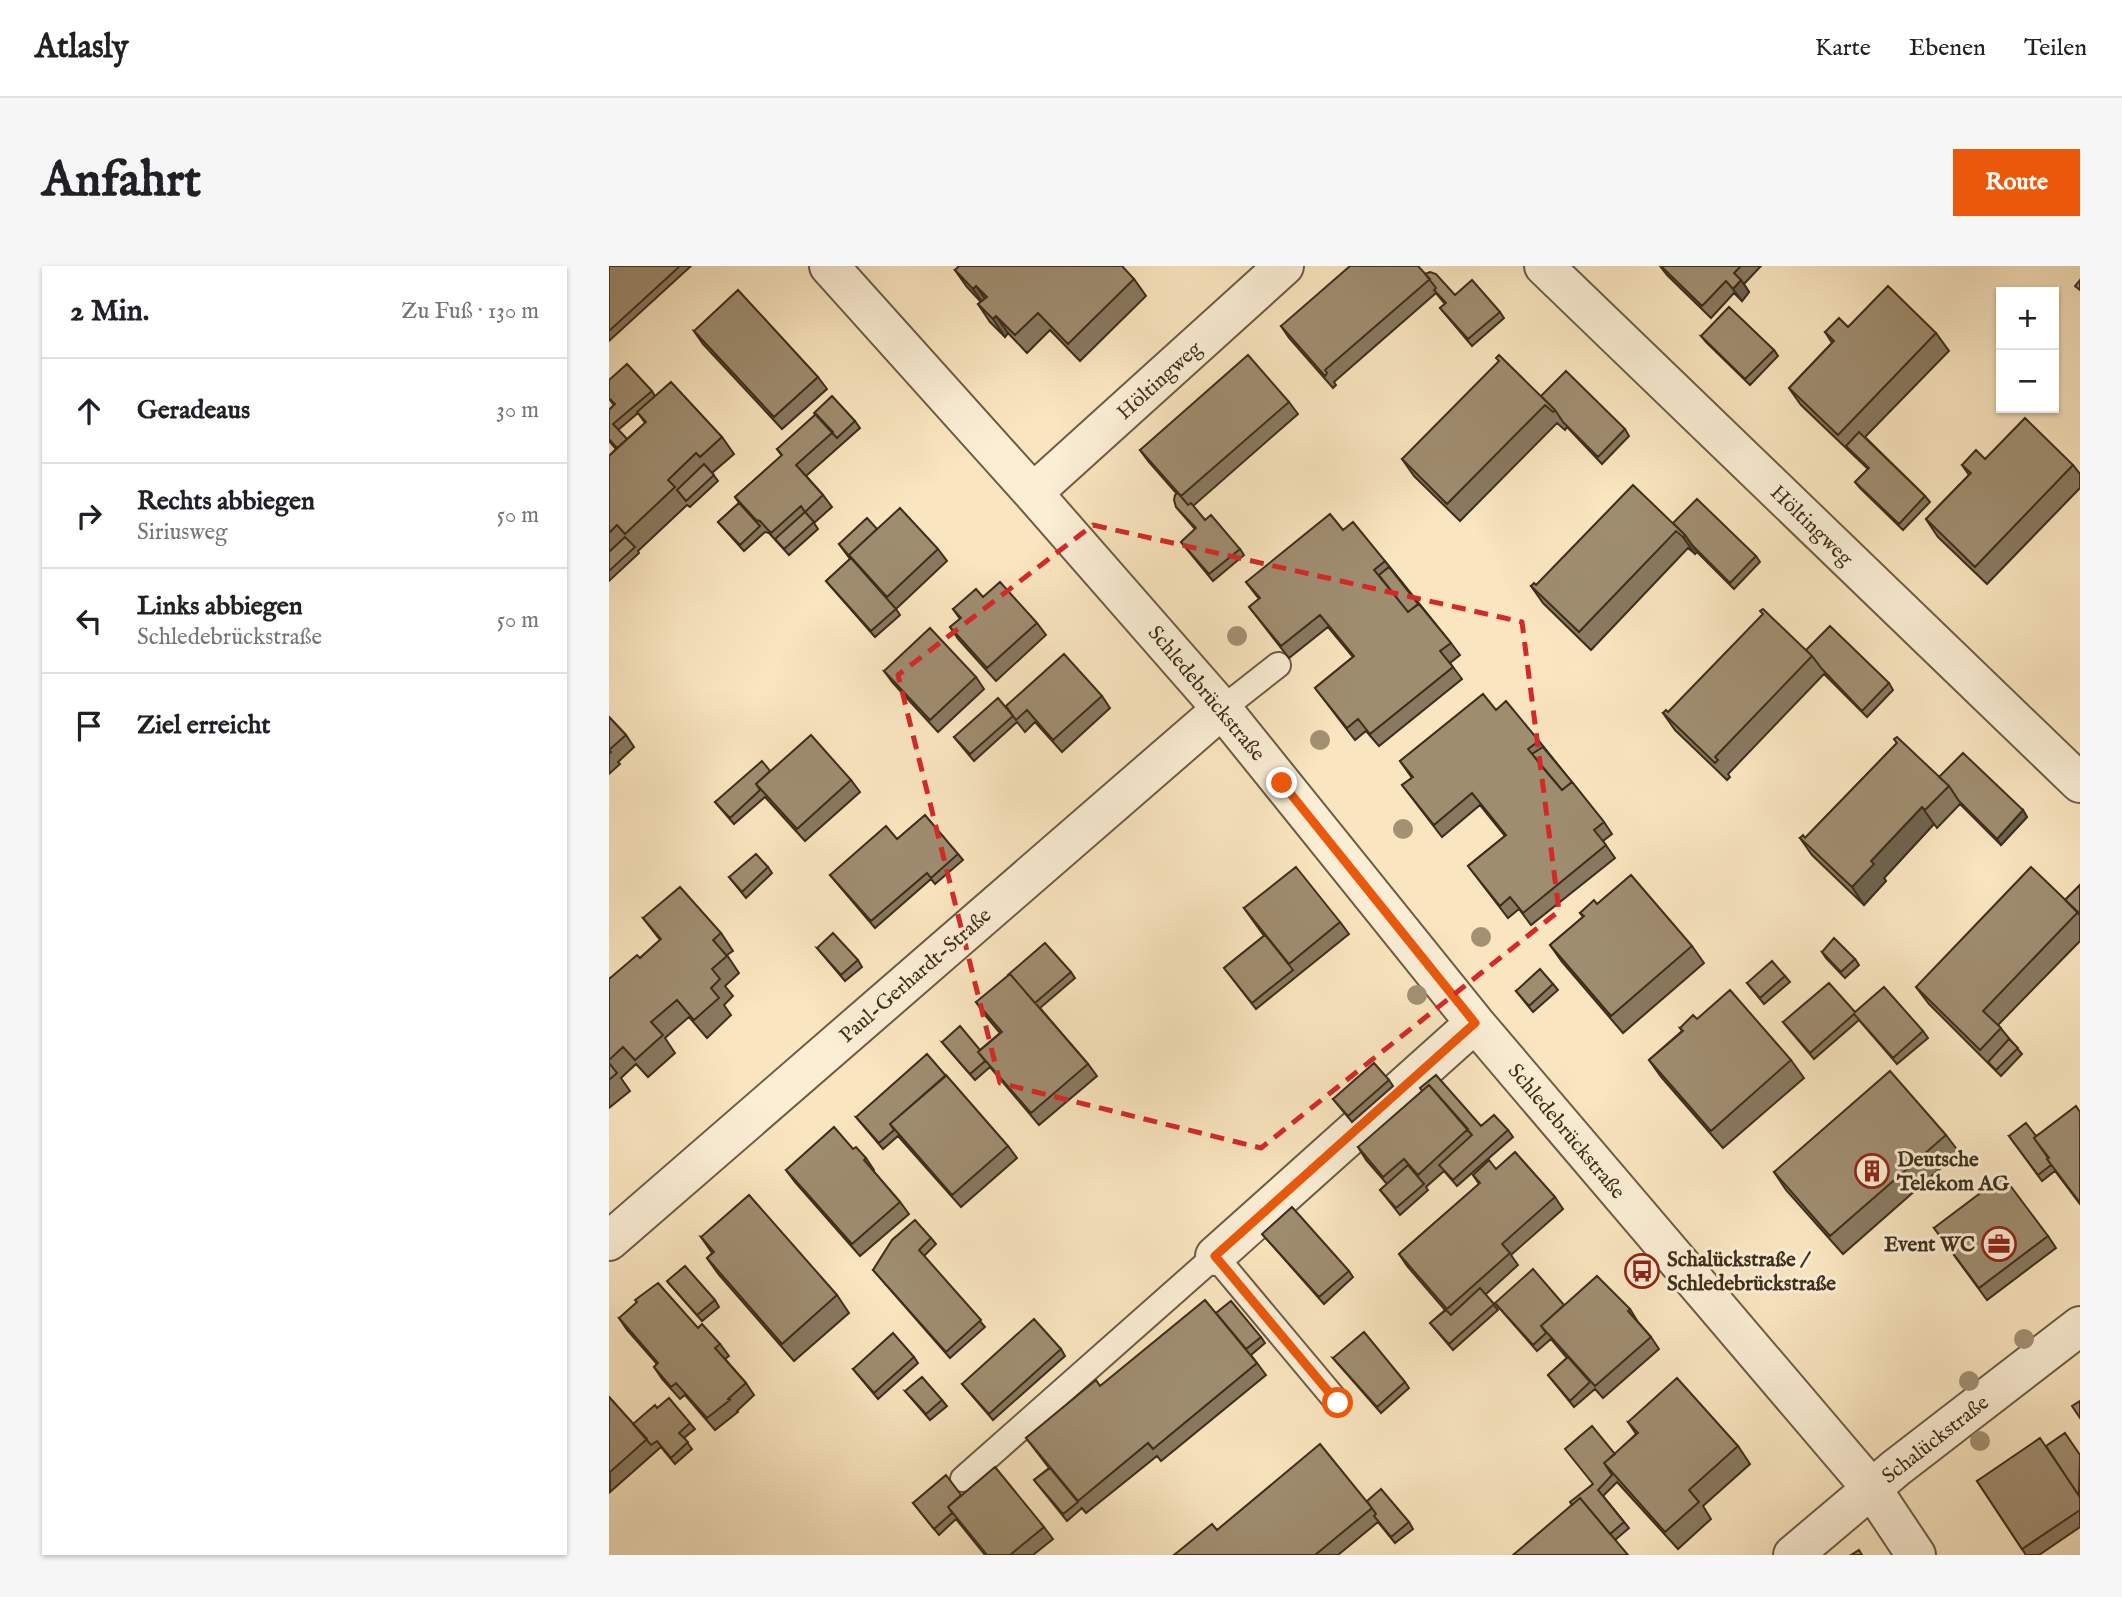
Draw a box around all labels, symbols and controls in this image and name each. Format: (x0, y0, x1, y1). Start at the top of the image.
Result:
text: Atlasly (35, 27, 128, 69)
text: Karte (1815, 33, 1871, 64)
text: Ebenen (1909, 33, 1986, 64)
text: Teilen (2024, 33, 2087, 64)
button: Route (1953, 149, 2080, 216)
text: Anfahrt (42, 151, 201, 213)
map controls (1996, 287, 2059, 413)
button: + (1996, 287, 2059, 350)
text: 2 Min. (70, 293, 149, 331)
text: Zu Fuß · 130 m (401, 297, 539, 326)
street label: Höltingweg (1112, 336, 1209, 426)
button: − (1996, 350, 2059, 413)
icon: ahead (70, 392, 108, 430)
text: Geradeaus (137, 394, 250, 427)
text: 30 m (496, 396, 539, 425)
street label: Höltingweg (1764, 480, 1859, 573)
text: Rechts abbiegen (137, 485, 315, 518)
icon: right (70, 497, 108, 535)
text: 50 m (497, 501, 539, 530)
text: Siriusweg (137, 518, 227, 547)
text: Links abbiegen (137, 590, 303, 623)
icon: left (70, 602, 108, 640)
text: 50 m (497, 606, 539, 635)
street label: Schledebrückstraße (1141, 621, 1271, 768)
text: Schledebrückstraße (137, 623, 322, 652)
icon: arrive (70, 707, 108, 745)
text: Ziel erreicht (137, 709, 270, 742)
route end (1266, 767, 1297, 798)
street label: Paul-Gerhardt-Straße (834, 902, 998, 1050)
street label: Schledebrückstraße (1501, 1059, 1631, 1206)
place label: Deutsche Telekom AG (1896, 1147, 2009, 1198)
building icon: Deutsche Telekom AG (1853, 1152, 1891, 1190)
office icon: Event WC (1980, 1225, 2018, 1263)
place label: Event WC (1884, 1232, 1975, 1259)
place label: Schalückstraße / Schledebrückstraße (1667, 1247, 1836, 1298)
bus stop icon: Schalückstraße / Schledebrückstraße (1623, 1252, 1661, 1290)
route start (1322, 1387, 1353, 1418)
street label: Schalückstraße (1877, 1390, 1995, 1490)

